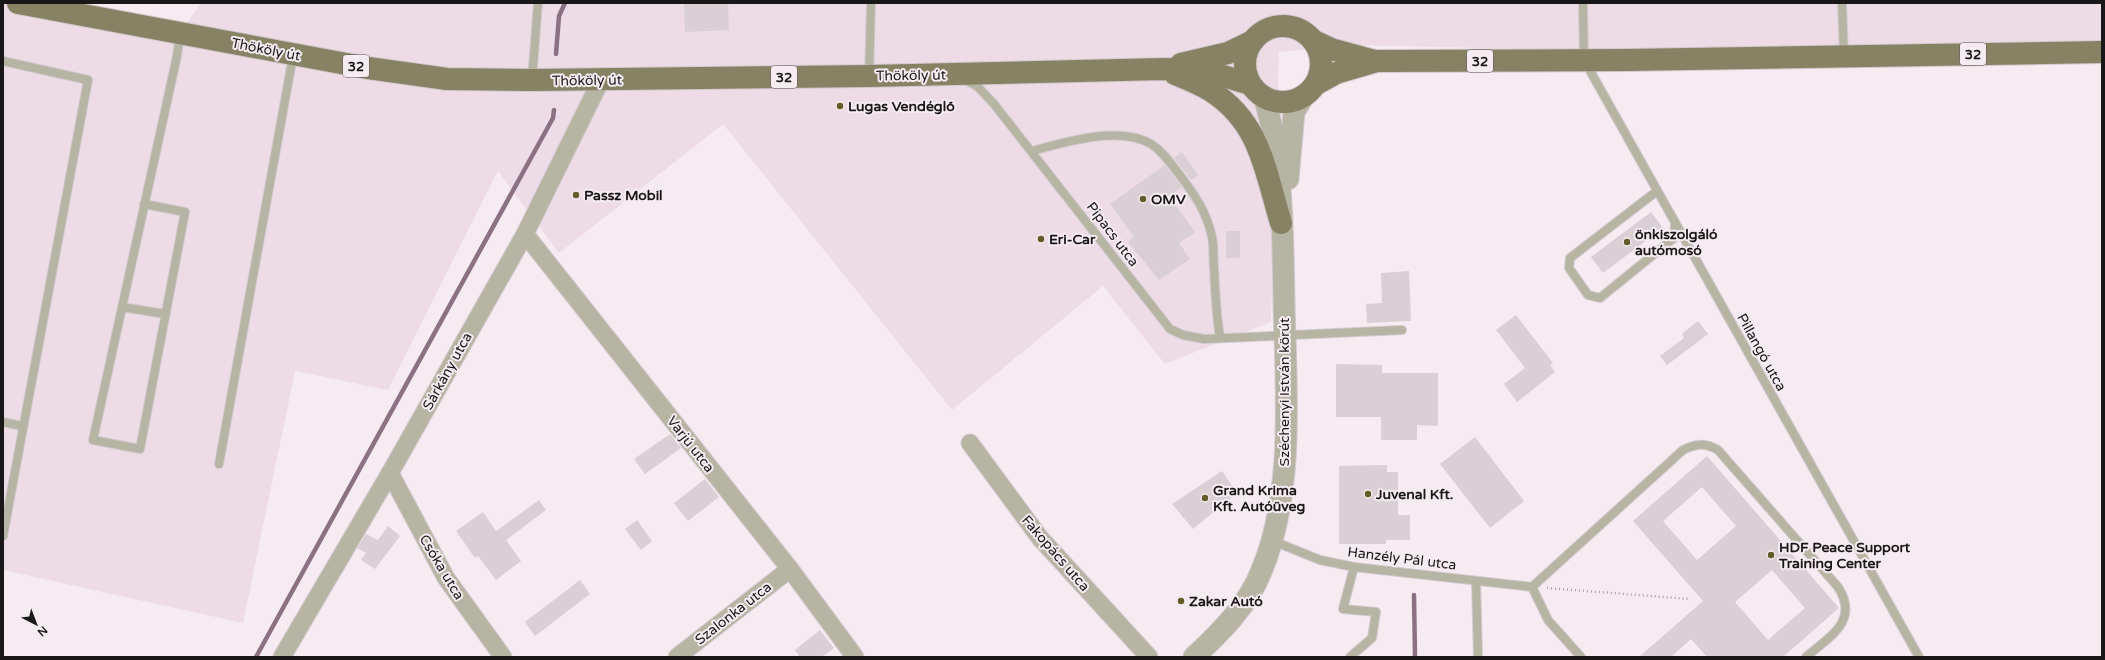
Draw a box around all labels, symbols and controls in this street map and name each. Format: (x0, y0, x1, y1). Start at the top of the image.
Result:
street label: Thököly út (230, 34, 303, 65)
road number: 32 (1960, 43, 1986, 65)
road number: 32 (1467, 50, 1493, 72)
road number: 32 (343, 55, 369, 77)
road number: 32 (771, 66, 797, 88)
street label: Thököly út (876, 66, 947, 85)
street label: Thököly út (552, 71, 623, 90)
place label: Lugas Vendéglő (848, 98, 955, 115)
marker: Lugas Vendéglő (835, 101, 845, 111)
place label: Passz Mobil (584, 187, 663, 204)
marker: Passz Mobil (571, 190, 581, 200)
place label: OMV (1151, 191, 1186, 208)
marker: OMV (1138, 194, 1148, 204)
street label: Pipacs utca (1083, 199, 1142, 270)
place label: önkiszolgáló autómosó (1635, 226, 1718, 259)
place label: Eri-Car (1049, 231, 1096, 248)
marker: Eri-Car (1036, 234, 1046, 244)
marker: önkiszolgáló autómosó (1622, 237, 1632, 247)
street label: Pillangó utca (1733, 310, 1790, 394)
street label: Széchenyi István körút (1276, 317, 1293, 466)
street label: Sárkány utca (419, 330, 476, 413)
street label: Varjú utca (663, 413, 718, 476)
place label: Grand Krima Kft. Autóüveg (1213, 482, 1306, 515)
place label: Juvenal Kft. (1375, 486, 1453, 503)
marker: Juvenal Kft. (1363, 489, 1373, 499)
marker: Grand Krima Kft. Autóüveg (1200, 493, 1210, 503)
street label: Fakopács utca (1018, 512, 1093, 595)
street label: Csóka utca (416, 532, 468, 603)
place label: HDF Peace Support Training Center (1778, 539, 1911, 572)
street label: Hanzély Pál utca (1346, 543, 1457, 574)
marker: HDF Peace Support Training Center (1766, 550, 1776, 560)
street label: Szalonka utca (692, 578, 775, 648)
place label: Zakar Autó (1189, 593, 1263, 610)
marker: Zakar Autó (1176, 596, 1186, 606)
north arrow (16, 604, 56, 644)
text: N (35, 623, 50, 639)

